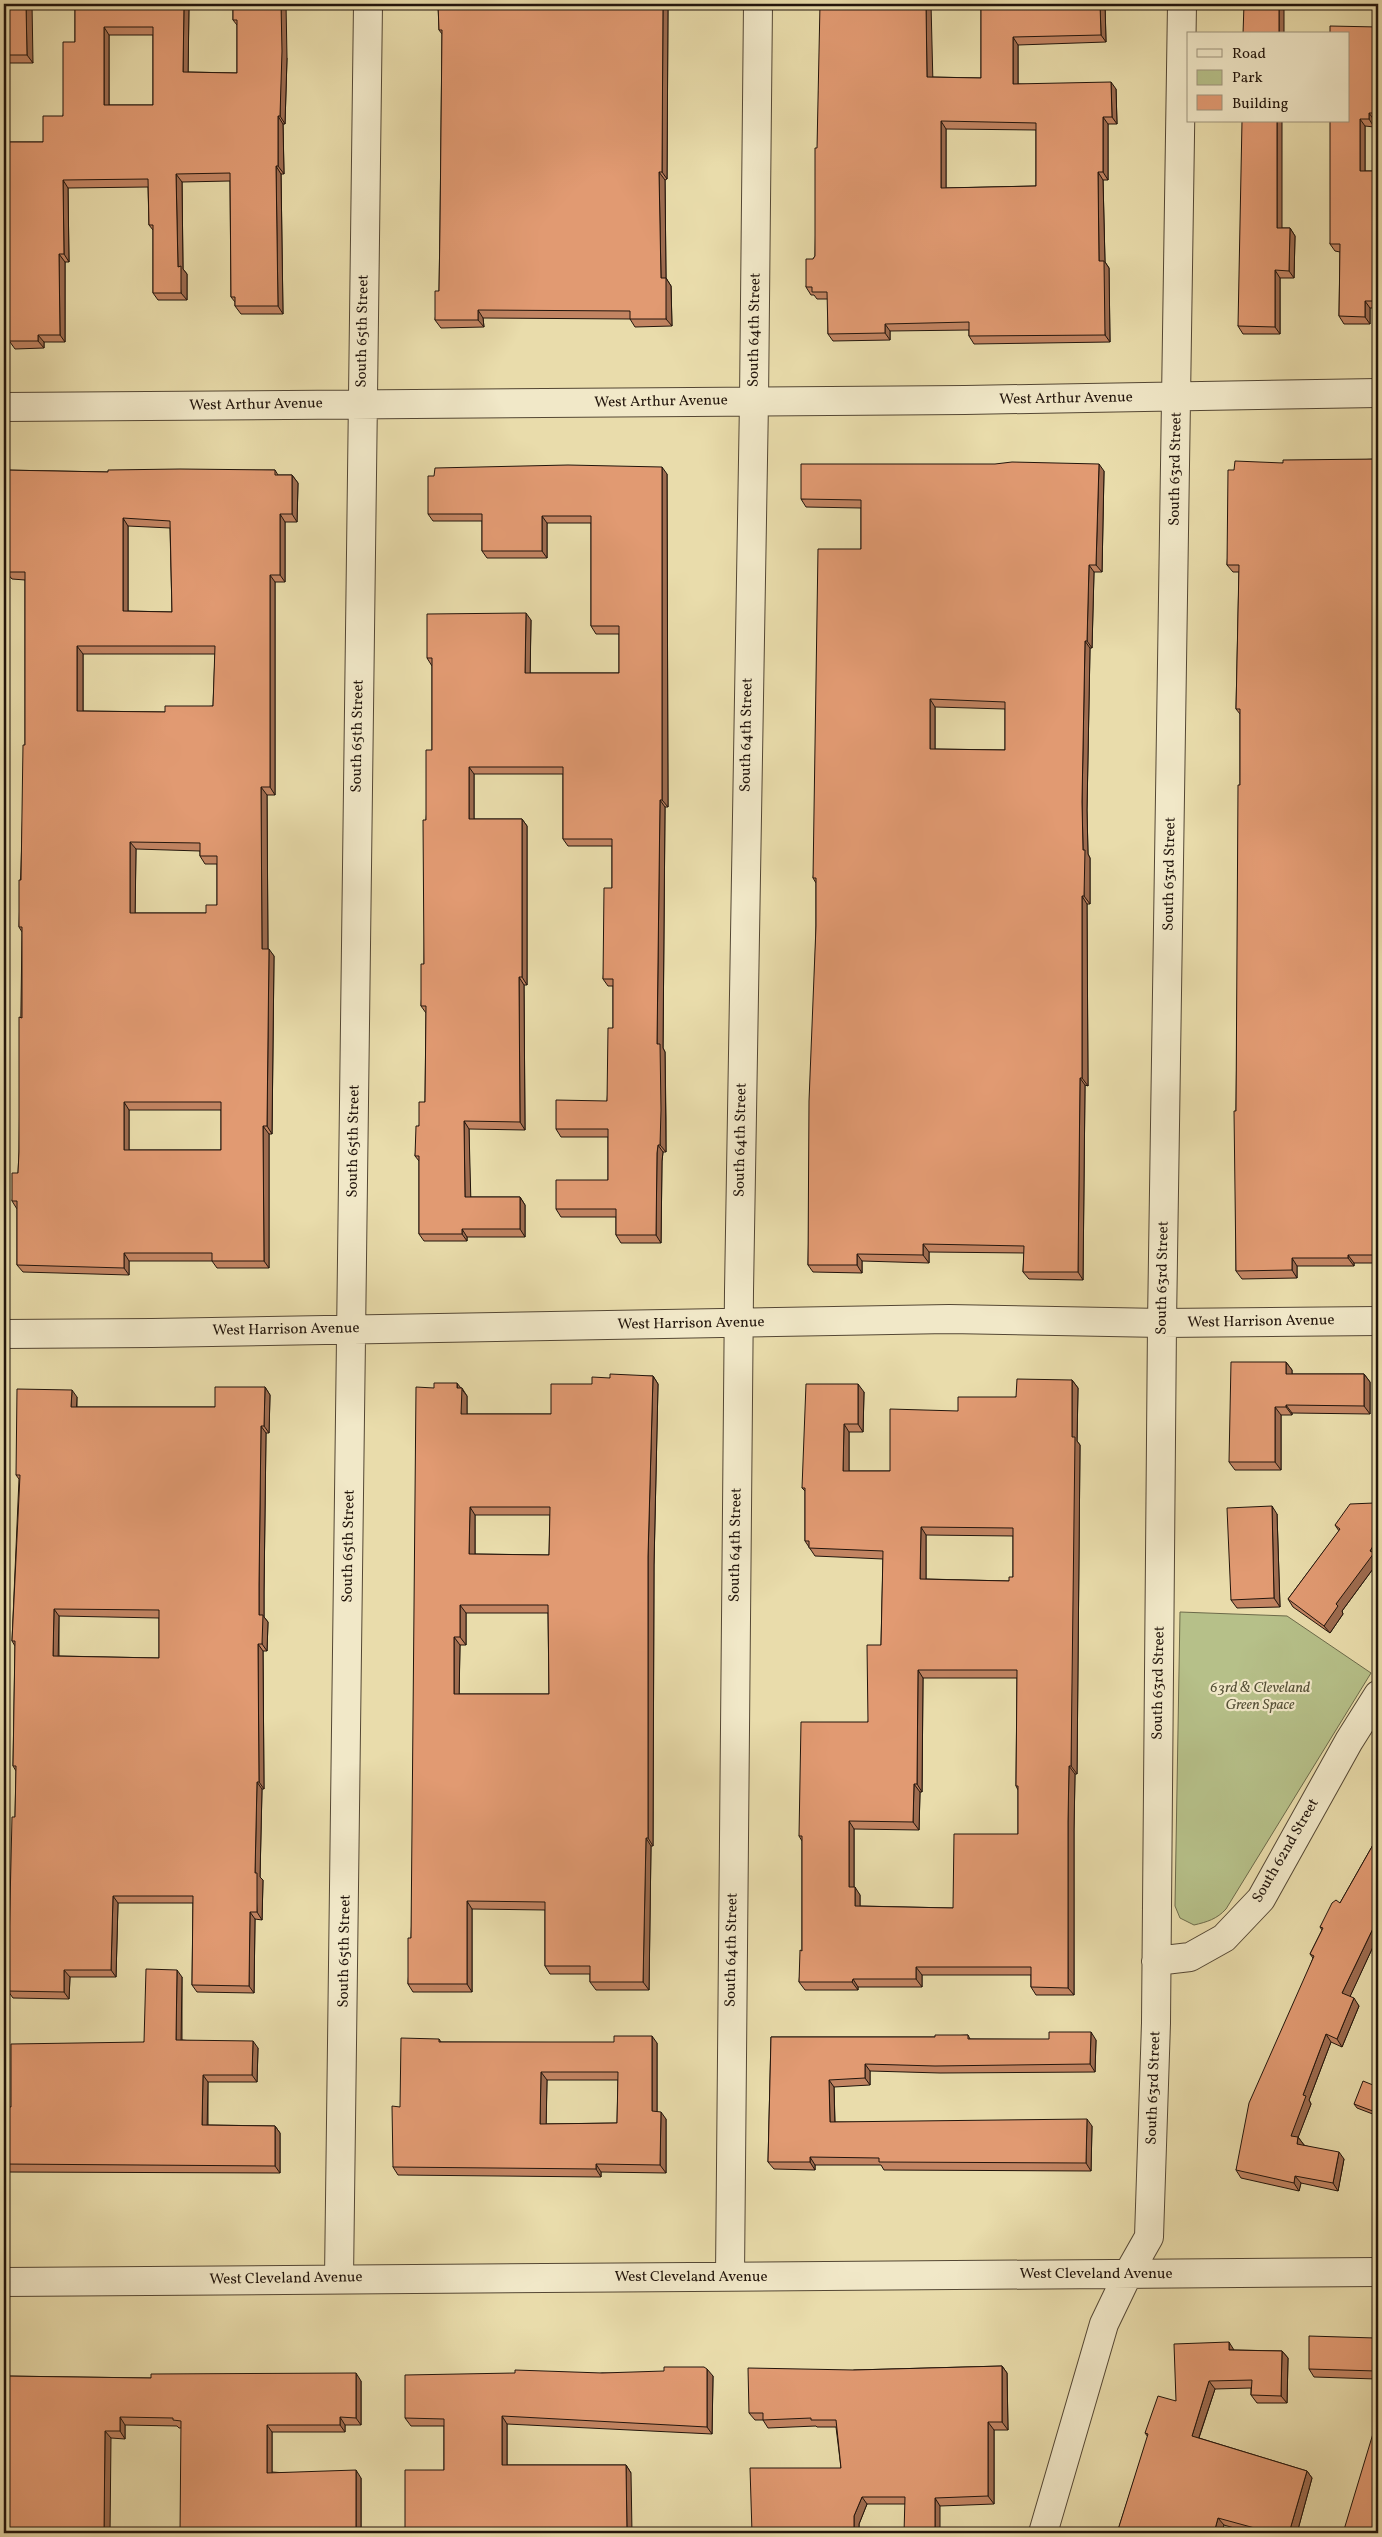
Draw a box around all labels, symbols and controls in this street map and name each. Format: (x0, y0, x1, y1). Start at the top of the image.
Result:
legend (1187, 32, 1350, 122)
text: Road (1232, 44, 1266, 65)
text: Park (1232, 68, 1263, 89)
text: Building (1232, 94, 1289, 115)
street label: South 64th Street (744, 273, 766, 387)
street label: South 65th Street (352, 274, 374, 388)
street label: West Arthur Avenue (999, 387, 1133, 411)
street label: West Arthur Avenue (594, 390, 728, 414)
street label: West Arthur Avenue (189, 393, 323, 417)
street label: South 63rd Street (1165, 412, 1187, 526)
street label: South 64th Street (736, 678, 758, 792)
street label: South 65th Street (347, 679, 369, 793)
street label: South 63rd Street (1159, 817, 1181, 931)
street label: South 64th Street (730, 1083, 752, 1197)
street label: South 65th Street (343, 1084, 365, 1198)
street label: South 63rd Street (1152, 1221, 1174, 1335)
street label: West Harrison Avenue (1187, 1310, 1335, 1334)
street label: West Harrison Avenue (617, 1312, 765, 1336)
street label: West Harrison Avenue (212, 1318, 360, 1342)
street label: South 64th Street (725, 1488, 747, 1602)
street label: South 65th Street (338, 1489, 360, 1603)
street label: South 63rd Street (1148, 1626, 1170, 1740)
park label: 63rd & Cleveland Green Space (1210, 1678, 1310, 1716)
street label: South 62nd Street (1248, 1795, 1324, 1907)
street label: South 64th Street (721, 1893, 743, 2007)
street label: South 65th Street (334, 1894, 356, 2008)
street label: South 63rd Street (1142, 2031, 1166, 2145)
street label: West Cleveland Avenue (1019, 2264, 1173, 2285)
street label: West Cleveland Avenue (209, 2267, 363, 2291)
street label: West Cleveland Avenue (614, 2267, 768, 2288)

